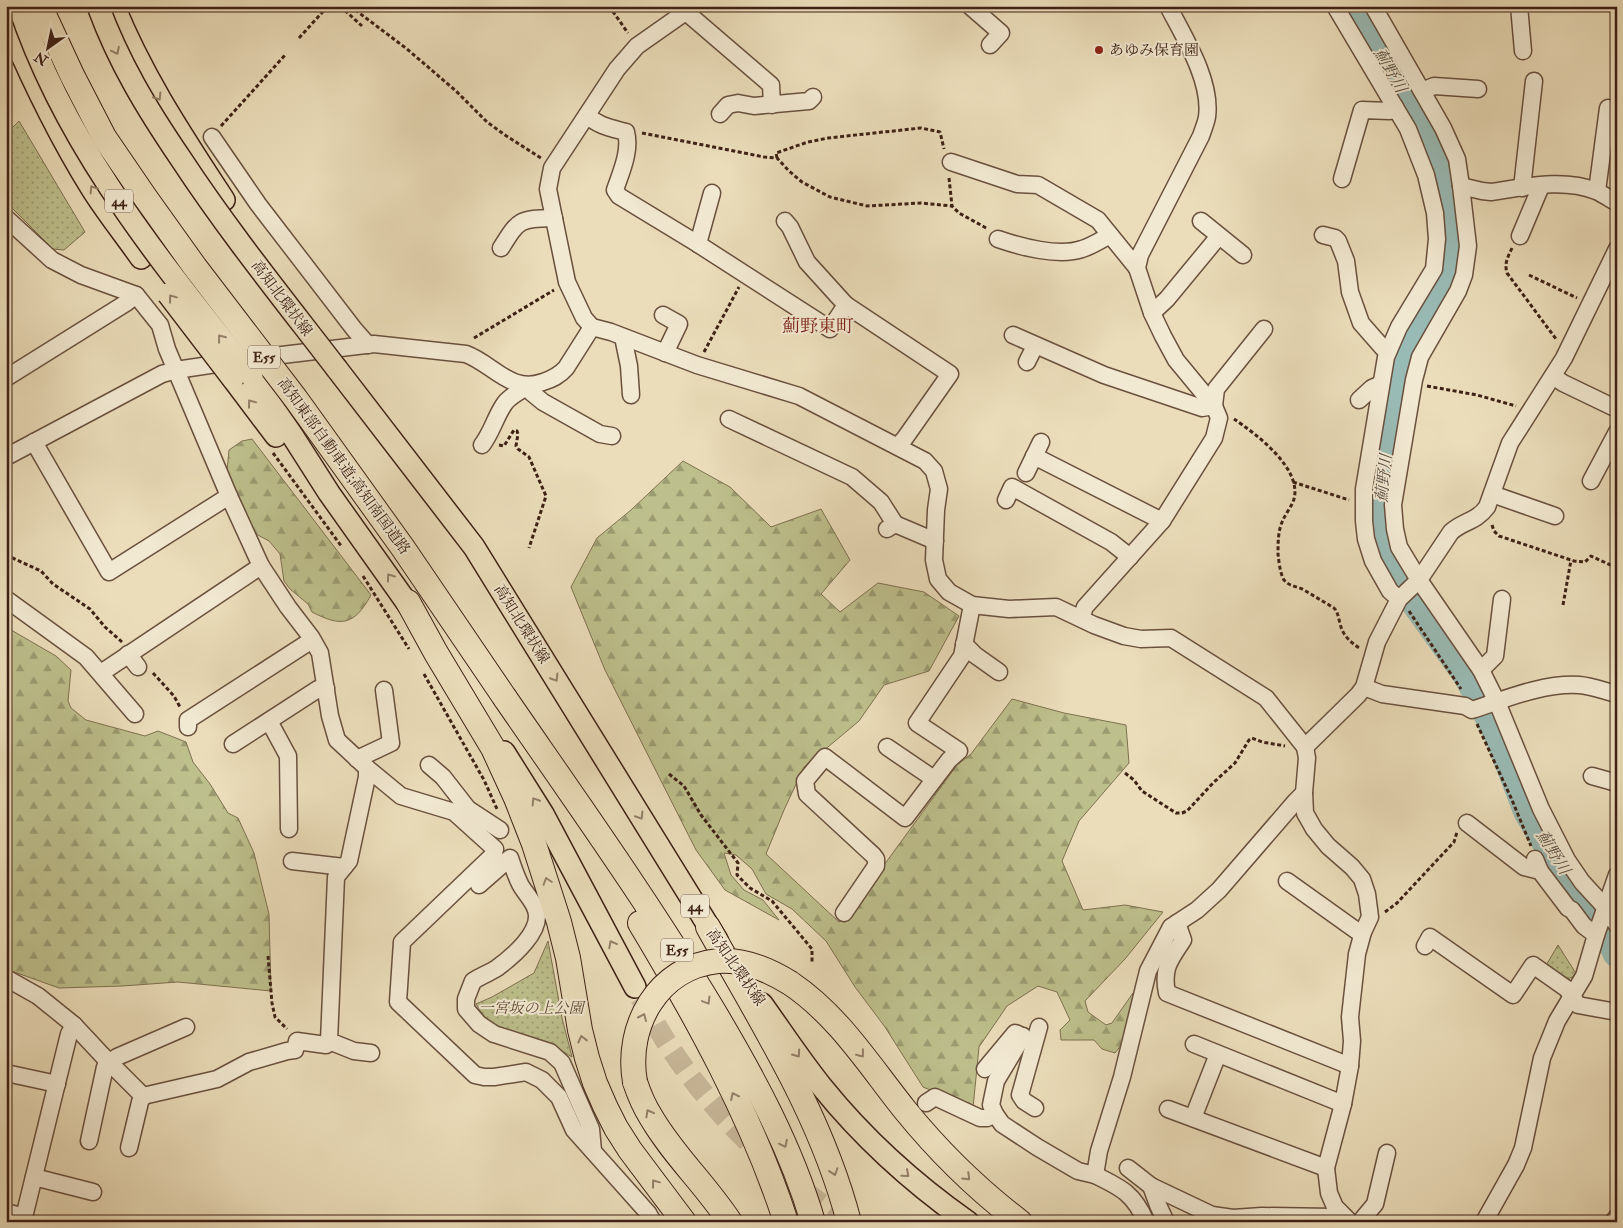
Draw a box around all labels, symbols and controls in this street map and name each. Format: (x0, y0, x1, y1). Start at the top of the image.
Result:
north arrow (22, 22, 72, 72)
place label: あゆみ保育園 (1109, 41, 1199, 60)
marker: あゆみ保育園 (1093, 44, 1105, 56)
water label: 薊野川 (1369, 45, 1412, 98)
one-way arrow (110, 46, 120, 55)
text: N (31, 48, 52, 70)
one-way arrow (152, 92, 162, 101)
one-way arrow (89, 186, 99, 195)
road number: 44 (105, 190, 133, 212)
street label: 高知北環状線 (247, 257, 316, 340)
one-way arrow (169, 295, 177, 304)
district label: 薊野東町 (782, 315, 854, 338)
one-way arrow (219, 335, 227, 344)
road number: E55 (248, 346, 280, 368)
street label: 高知東部自動車道;高知南国道路 (273, 374, 414, 558)
one-way arrow (249, 400, 257, 409)
water label: 薊野川 (1372, 451, 1397, 503)
one-way arrow (387, 573, 396, 583)
street label: 高知北環状線 (490, 581, 553, 667)
one-way arrow (548, 672, 558, 681)
one-way arrow (532, 798, 541, 807)
one-way arrow (633, 811, 643, 820)
water label: 薊野川 (1532, 827, 1575, 880)
one-way arrow (543, 877, 553, 886)
road number: 44 (681, 894, 709, 918)
street label: 高知北環状線 (702, 925, 769, 1010)
road number: E55 (661, 938, 693, 962)
one-way arrow (608, 941, 618, 950)
one-way arrow (701, 995, 711, 1004)
park label: 一宮坂の上公園 (478, 999, 586, 1018)
one-way arrow (636, 1013, 647, 1022)
one-way arrow (577, 1035, 588, 1044)
one-way arrow (791, 1048, 800, 1058)
one-way arrow (855, 1048, 864, 1058)
one-way arrow (730, 1092, 740, 1101)
one-way arrow (645, 1109, 655, 1118)
one-way arrow (778, 1139, 788, 1148)
one-way arrow (828, 1167, 838, 1175)
one-way arrow (901, 1168, 910, 1177)
one-way arrow (961, 1171, 970, 1180)
one-way arrow (653, 1180, 661, 1189)

